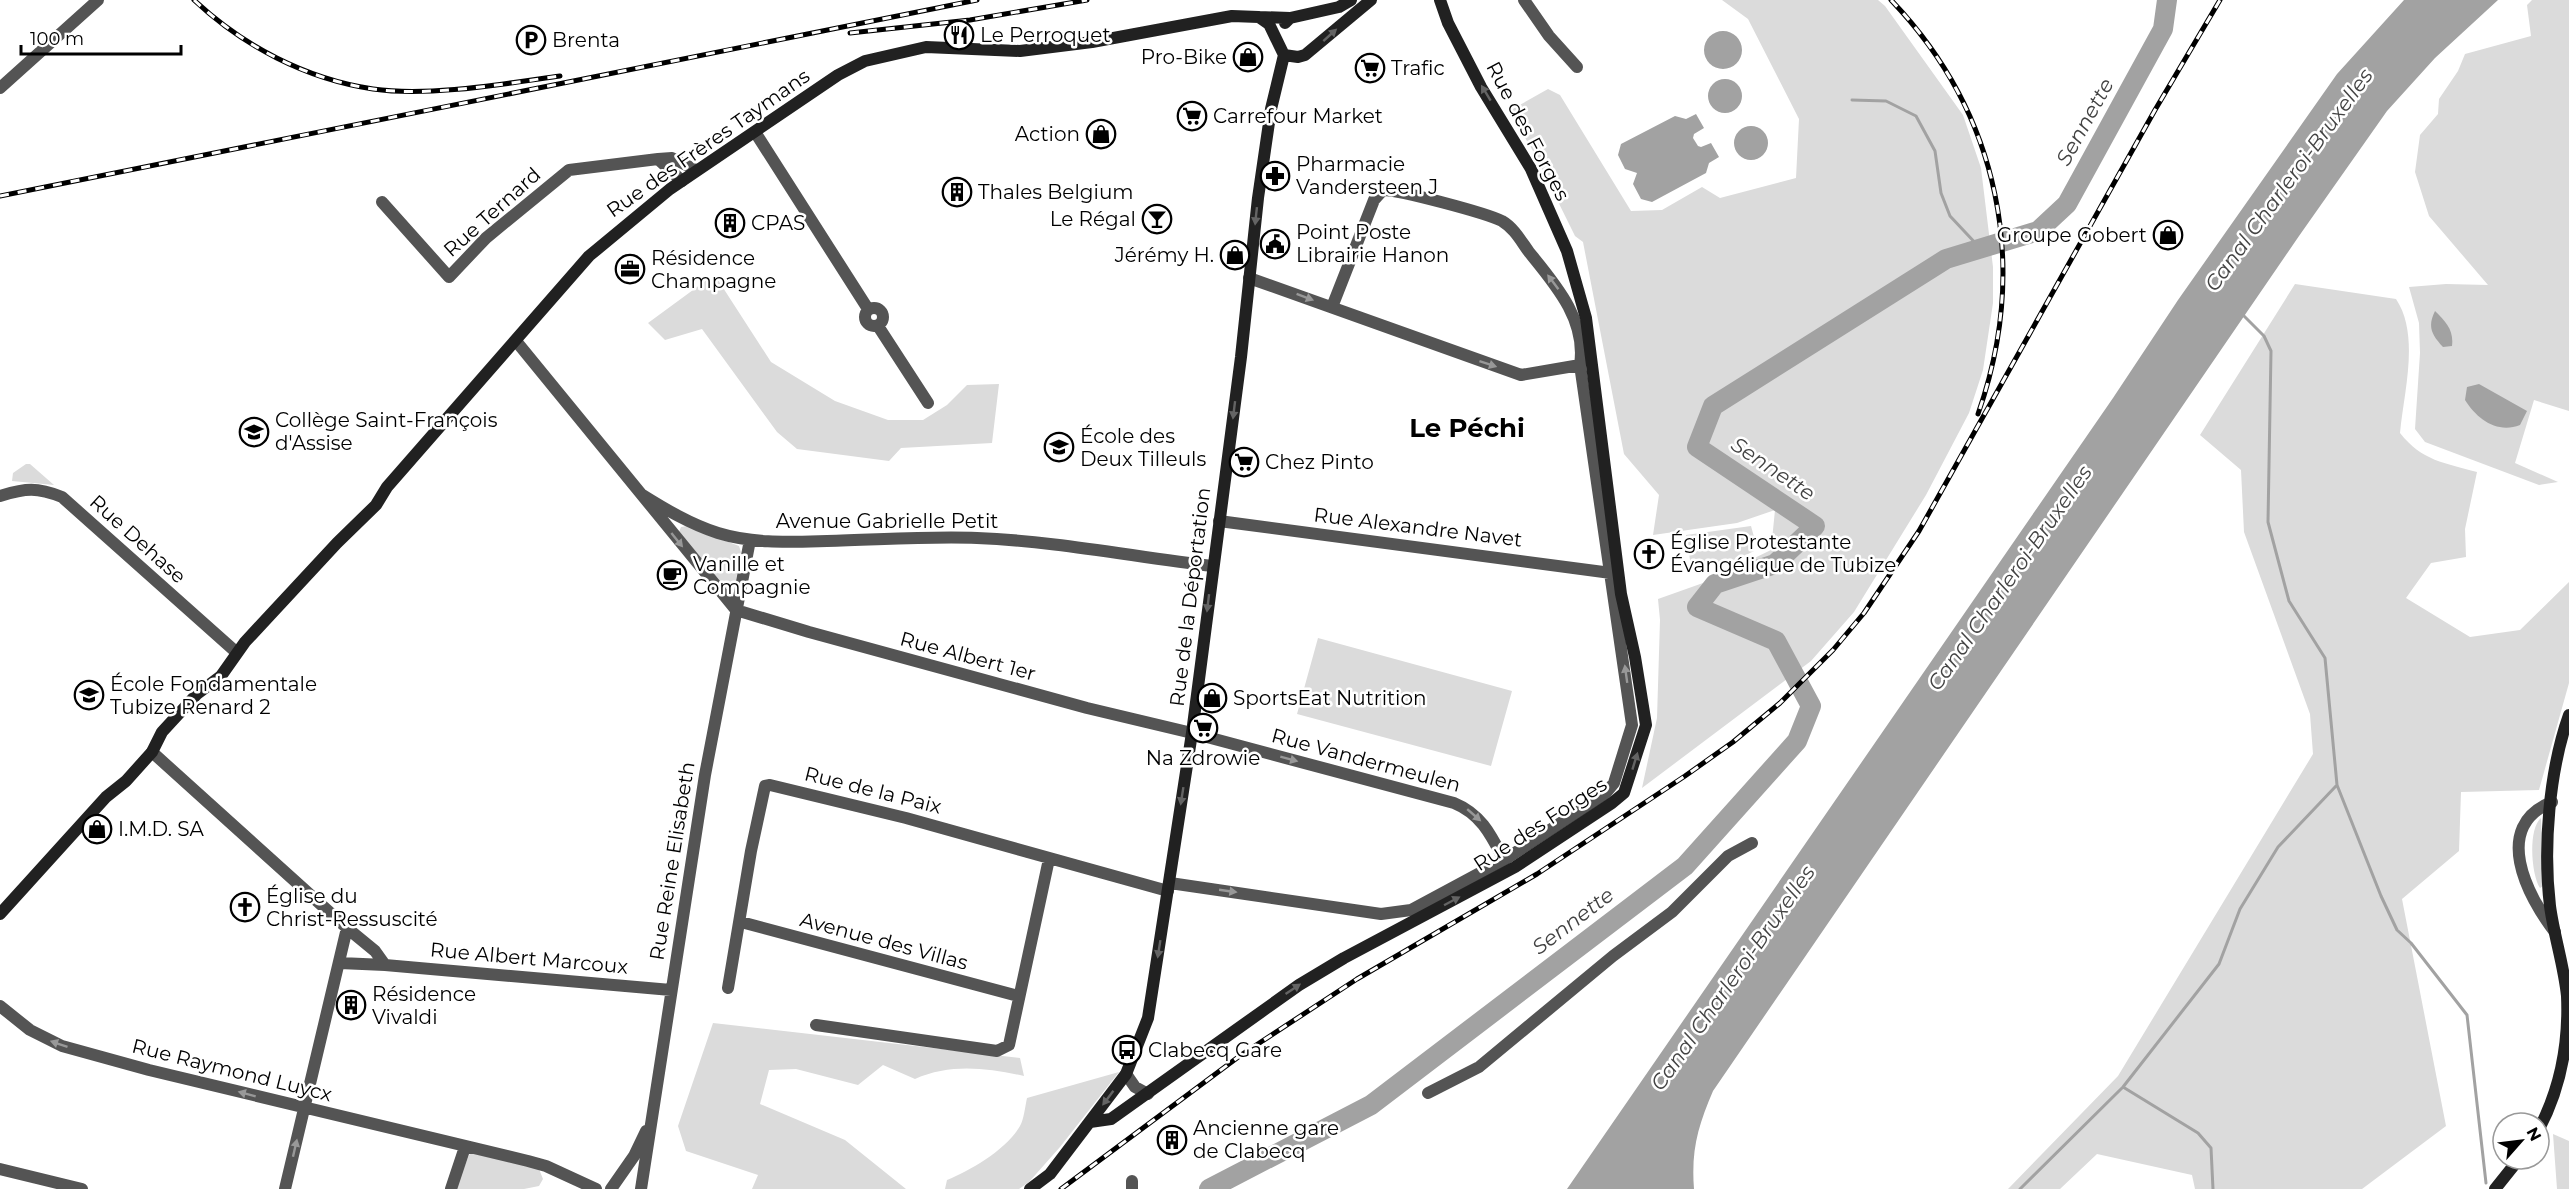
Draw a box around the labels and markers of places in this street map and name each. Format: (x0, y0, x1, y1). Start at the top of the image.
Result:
restaurant icon: Le Perroquet (943, 19, 975, 51)
place label: Le Perroquet (980, 23, 1111, 47)
parking icon: Brenta (515, 24, 547, 56)
place label: Brenta (552, 28, 620, 52)
shop icon: Pro-Bike (1232, 41, 1264, 73)
place label: Pro-Bike (1141, 45, 1227, 69)
supermarket icon: Trafic (1354, 52, 1386, 84)
place label: Trafic (1391, 56, 1445, 80)
supermarket icon: Carrefour Market (1176, 100, 1208, 132)
place label: Carrefour Market (1213, 104, 1383, 128)
shop icon: Action (1085, 118, 1117, 150)
place label: Action (1015, 122, 1080, 146)
place label: Pharmacie Vandersteen J (1296, 152, 1438, 199)
pharmacy icon: Pharmacie Vandersteen J (1259, 160, 1291, 192)
building icon: Thales Belgium (941, 176, 973, 208)
place label: Thales Belgium (978, 180, 1134, 204)
bar icon: Le Régal (1141, 203, 1173, 235)
building icon: CPAS (714, 207, 746, 239)
place label: Le Régal (1050, 207, 1136, 231)
place label: CPAS (751, 211, 805, 235)
shop icon: Groupe Gobert (2152, 219, 2184, 251)
place label: Point Poste Librairie Hanon (1296, 220, 1449, 267)
place label: Groupe Gobert (1997, 223, 2147, 247)
public building icon: Point Poste Librairie Hanon (1259, 228, 1291, 260)
shop icon: Jérémy H. (1219, 239, 1251, 271)
place label: Jérémy H. (1114, 243, 1214, 267)
place label: Résidence Champagne (651, 246, 776, 293)
office icon: Résidence Champagne (614, 253, 646, 285)
place label: Collège Saint-François d'Assise (275, 408, 498, 455)
school or university icon: Collège Saint-François d'Assise (238, 416, 270, 448)
place label: École des Deux Tilleuls (1080, 424, 1206, 471)
school or university icon: École des Deux Tilleuls (1043, 431, 1075, 463)
supermarket icon: Chez Pinto (1228, 446, 1260, 478)
place label: Chez Pinto (1265, 450, 1374, 474)
place label: Église Protestante Évangélique de Tubize (1670, 530, 1896, 577)
church icon: Église Protestante Évangélique de Tubize (1633, 538, 1665, 570)
place label: Vanille et Compagnie (693, 552, 810, 599)
cafe icon: Vanille et Compagnie (656, 559, 688, 591)
place label: École Fondamentale Tubize Renard 2 (110, 672, 317, 719)
school or university icon: École Fondamentale Tubize Renard 2 (73, 679, 105, 711)
shop icon: SportsEat Nutrition (1196, 682, 1228, 714)
place label: SportsEat Nutrition (1233, 686, 1426, 710)
supermarket icon: Na Zdrowie (1187, 712, 1219, 744)
place label: Na Zdrowie (1146, 746, 1260, 770)
shop icon: I.M.D. SA (81, 813, 113, 845)
place label: I.M.D. SA (118, 817, 205, 841)
place label: Église du Christ-Ressuscité (266, 884, 438, 931)
church icon: Église du Christ-Ressuscité (229, 891, 261, 923)
place label: Résidence Vivaldi (372, 982, 476, 1029)
building icon: Résidence Vivaldi (335, 989, 367, 1021)
bus stop icon: Clabecq Gare (1111, 1034, 1143, 1066)
place label: Clabecq Gare (1148, 1038, 1282, 1062)
place label: Ancienne gare de Clabecq (1193, 1116, 1339, 1163)
building icon: Ancienne gare de Clabecq (1156, 1124, 1188, 1156)

